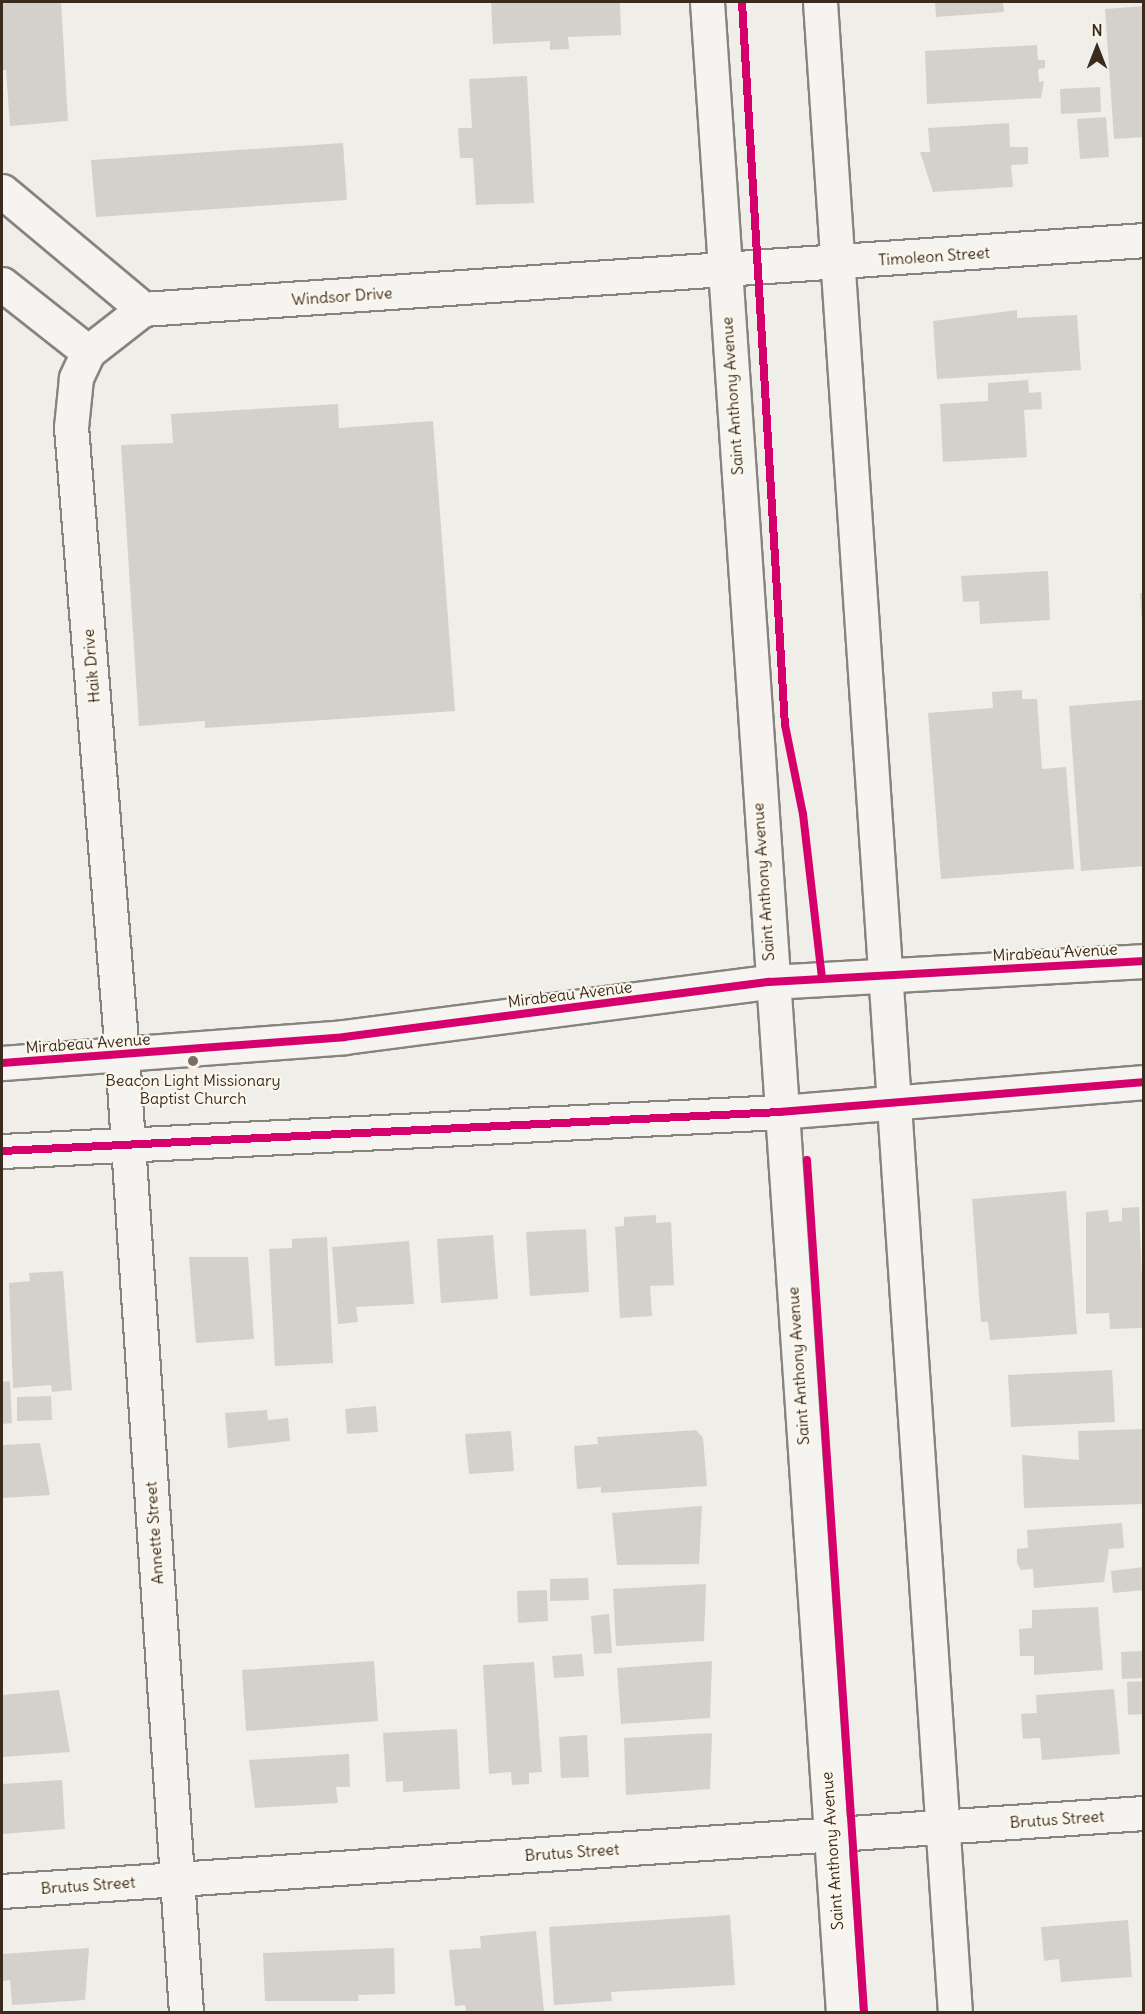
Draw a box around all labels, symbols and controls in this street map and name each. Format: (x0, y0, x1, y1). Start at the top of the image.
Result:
north arrow (1067, 18, 1127, 78)
text: N (1091, 20, 1103, 40)
street label: Timoleon Street (877, 243, 991, 269)
street label: Windsor Drive (291, 283, 393, 309)
street label: Saint Anthony Avenue (717, 316, 747, 476)
street label: Haik Drive (78, 628, 104, 704)
street label: Saint Anthony Avenue (748, 802, 778, 962)
street label: Mirabeau Avenue (992, 939, 1118, 965)
street label: Mirabeau Avenue (507, 977, 633, 1011)
street label: Mirabeau Avenue (25, 1029, 151, 1057)
marker: Beacon Light Missionary Baptist Church (186, 1054, 200, 1068)
place label: Beacon Light Missionary Baptist Church (105, 1070, 281, 1108)
street label: Saint Anthony Avenue (783, 1286, 813, 1446)
street label: Annette Street (141, 1481, 167, 1585)
street label: Saint Anthony Avenue (817, 1771, 847, 1931)
street label: Brutus Street (1009, 1806, 1105, 1832)
street label: Brutus Street (524, 1839, 620, 1865)
street label: Brutus Street (40, 1872, 136, 1898)

